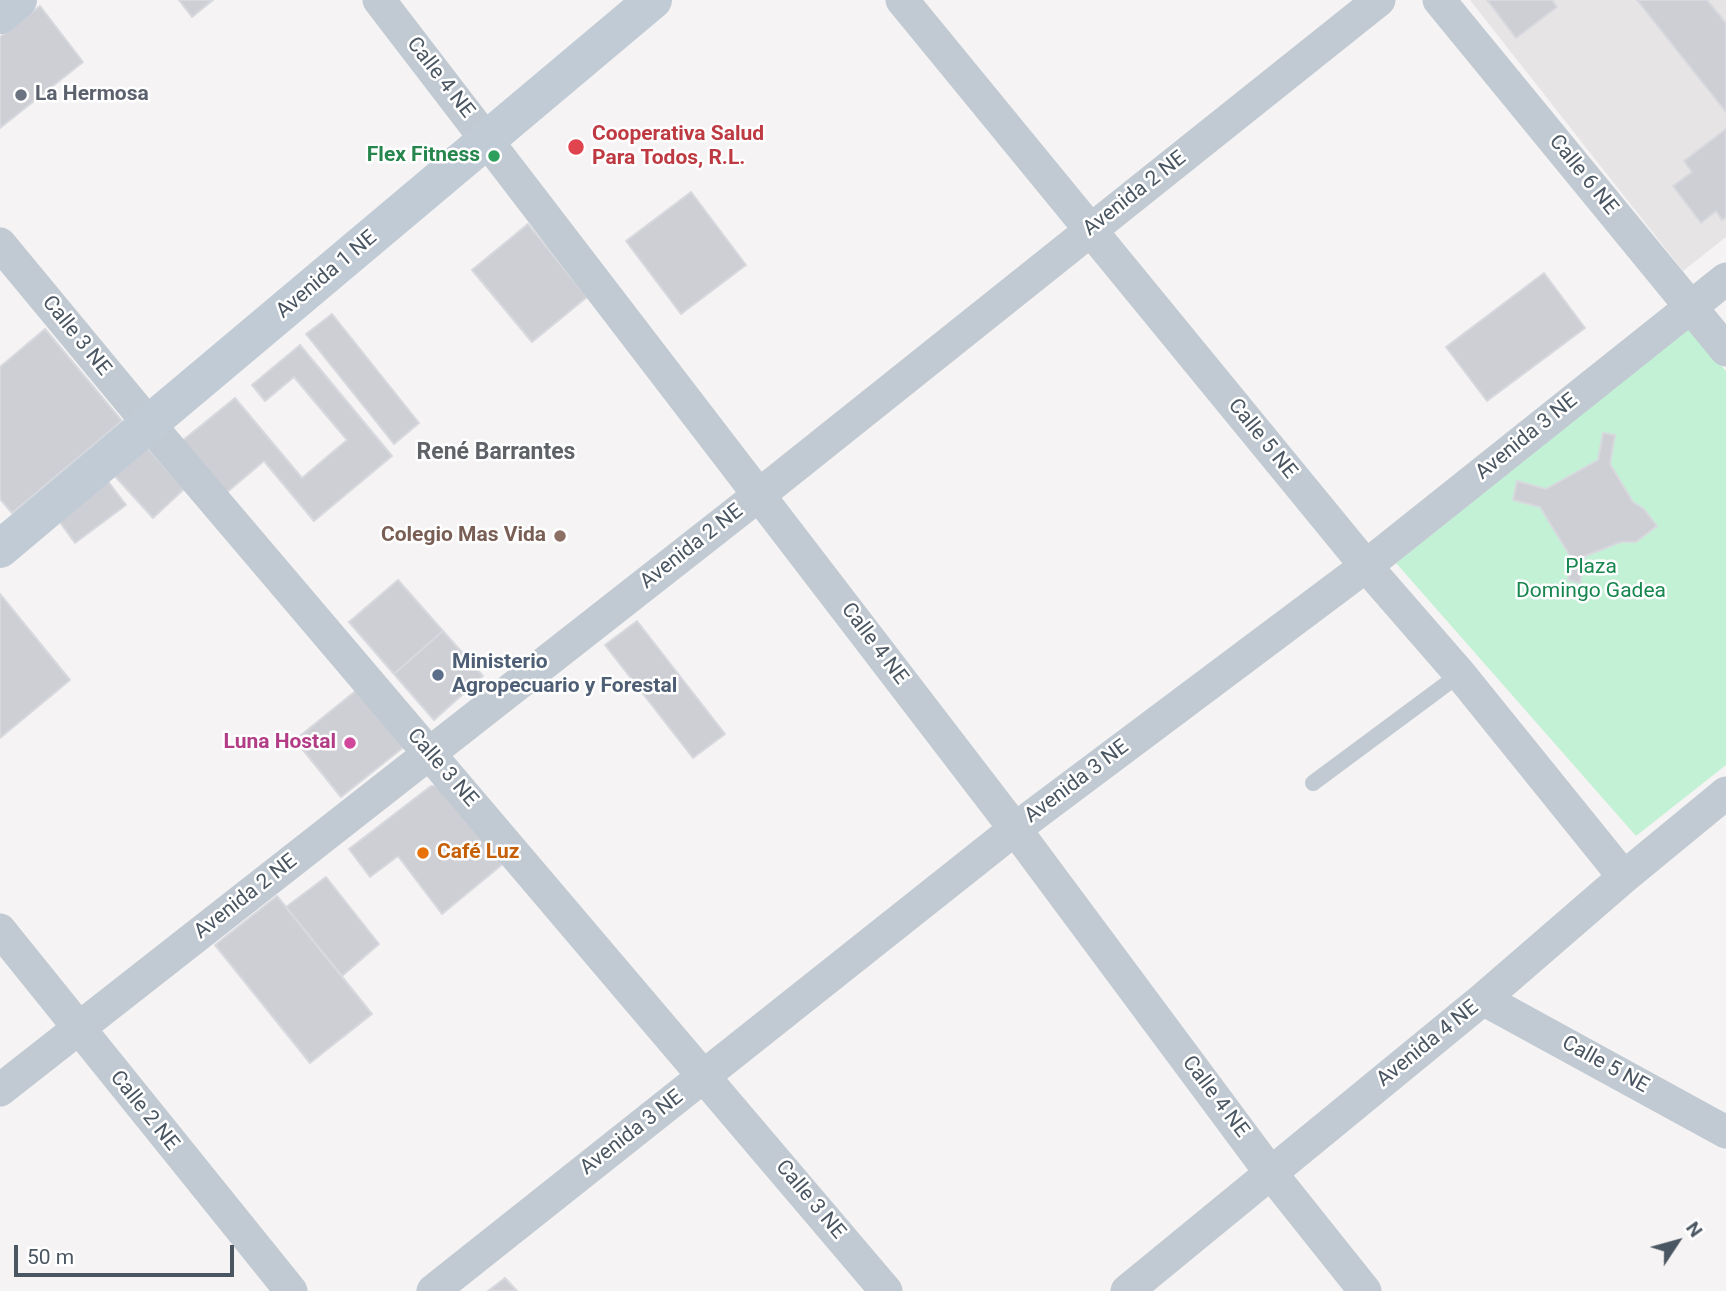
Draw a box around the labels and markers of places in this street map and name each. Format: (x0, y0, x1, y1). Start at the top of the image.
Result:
place label: La Hermosa (35, 82, 149, 108)
marker: La Hermosa (13, 87, 29, 103)
place label: Cooperativa Salud Para Todos, R.L. (592, 122, 764, 172)
marker: Cooperativa Salud Para Todos, R.L. (566, 137, 586, 157)
place label: Flex Fitness (367, 143, 480, 169)
marker: Flex Fitness (486, 148, 502, 164)
place label: Colegio Mas Vida (381, 523, 546, 549)
marker: Colegio Mas Vida (552, 528, 568, 544)
place label: Ministerio Agropecuario y Forestal (452, 650, 677, 700)
marker: Ministerio Agropecuario y Forestal (430, 667, 446, 683)
place label: Luna Hostal (224, 730, 336, 756)
marker: Luna Hostal (342, 735, 358, 751)
place label: Café Luz (437, 840, 519, 866)
marker: Café Luz (415, 845, 431, 861)

